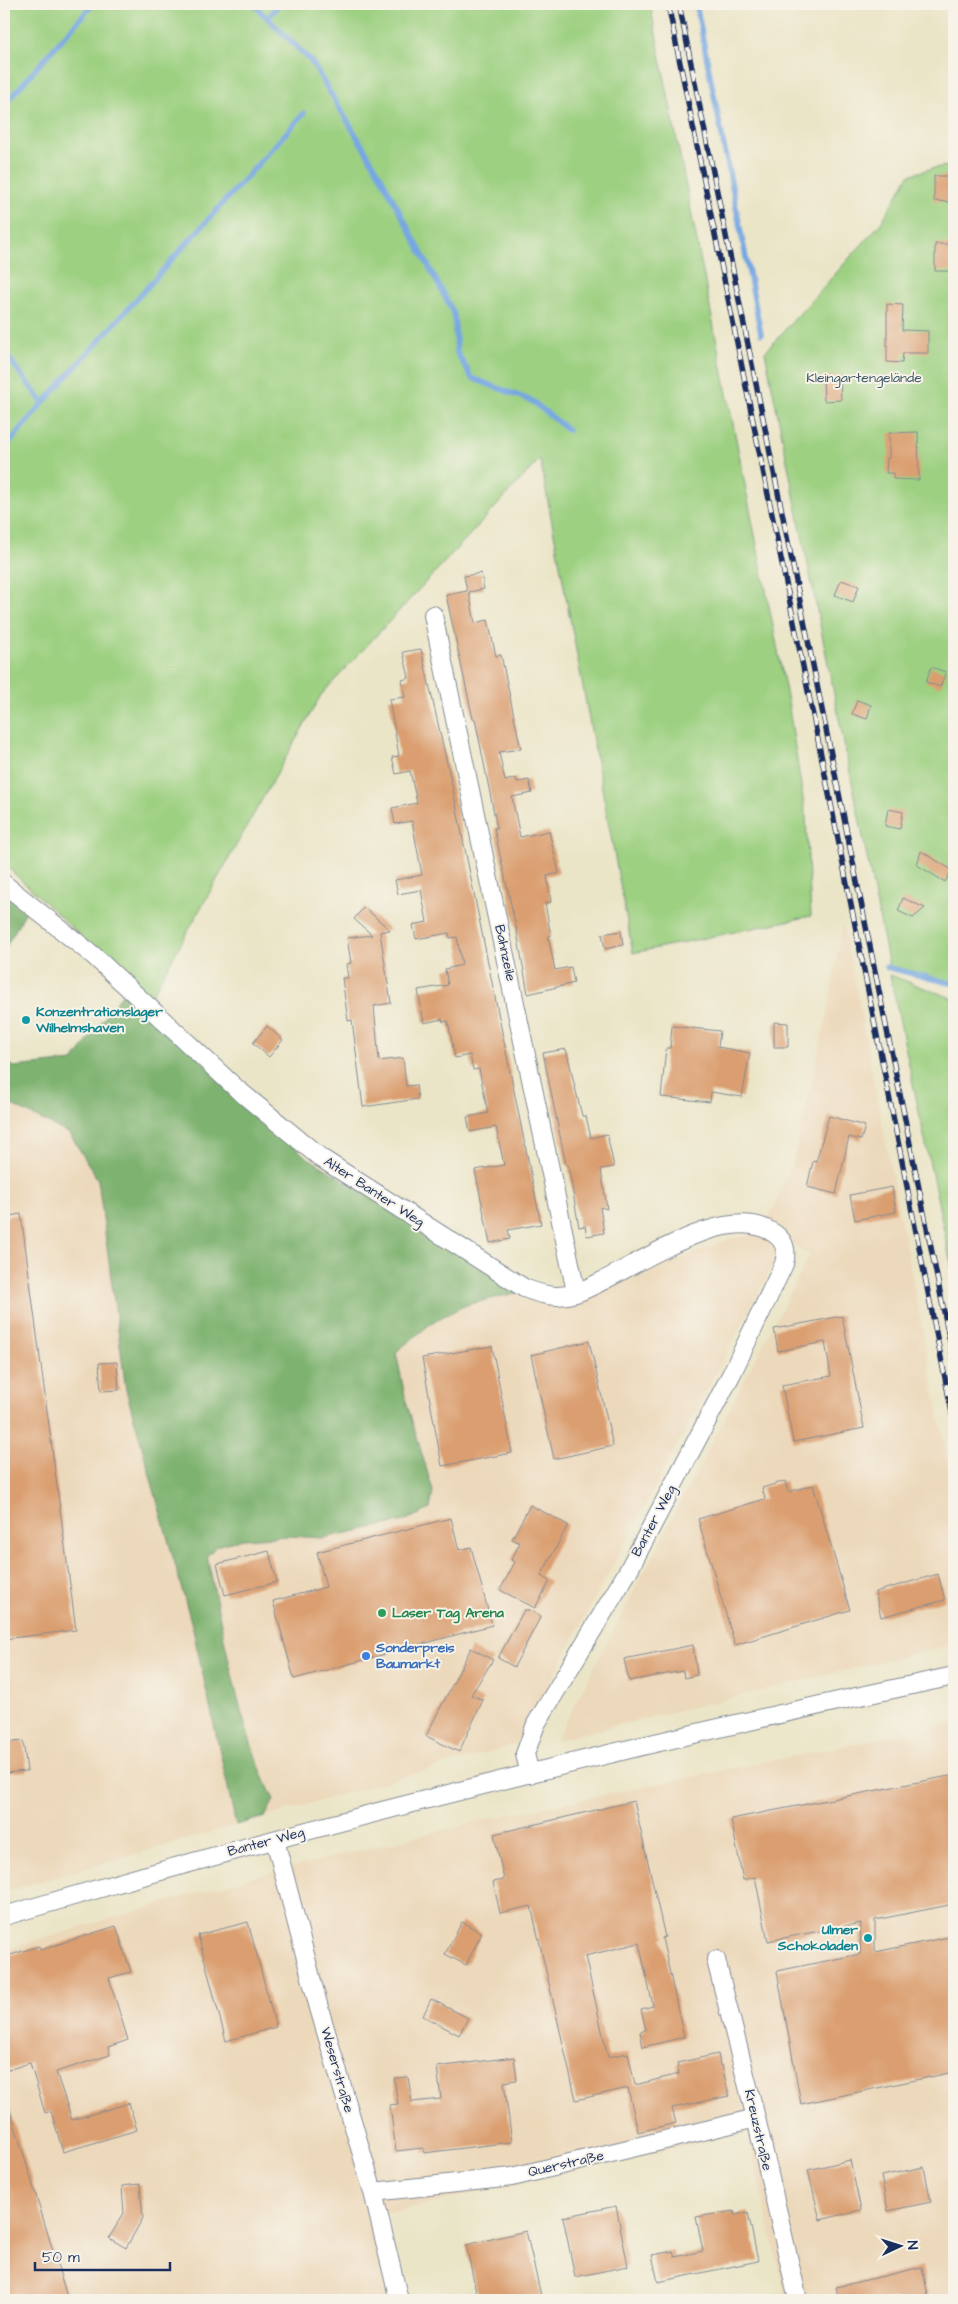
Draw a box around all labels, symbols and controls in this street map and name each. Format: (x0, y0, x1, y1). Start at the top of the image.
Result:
park label: Kleingartengelände (806, 368, 922, 388)
street label: Bahnzeile (489, 923, 521, 984)
place label: Konzentrationslager Wilhelmshaven (35, 1002, 163, 1038)
marker: Konzentrationslager Wilhelmshaven (20, 1014, 32, 1026)
street label: Alter Banter Weg (320, 1152, 428, 1232)
street label: Banter Weg (627, 1482, 681, 1560)
place label: Laser Tag Arena (392, 1603, 505, 1624)
marker: Laser Tag Arena (376, 1607, 388, 1619)
place label: Sonderpreis Baumarkt (375, 1638, 455, 1674)
marker: Sonderpreis Baumarkt (360, 1650, 372, 1662)
street label: Banter Weg (225, 1822, 307, 1862)
place label: Ulmer Schokoladen (777, 1920, 858, 1956)
marker: Ulmer Schokoladen (862, 1932, 874, 1944)
street label: Weserstraße (315, 2025, 359, 2116)
street label: Kreuzstraße (739, 2087, 777, 2173)
street label: Querstraße (526, 2145, 606, 2182)
north arrow (876, 2222, 926, 2272)
scale bar (35, 2239, 170, 2271)
text: N (902, 2240, 922, 2250)
text: 50 m (42, 2247, 80, 2268)

